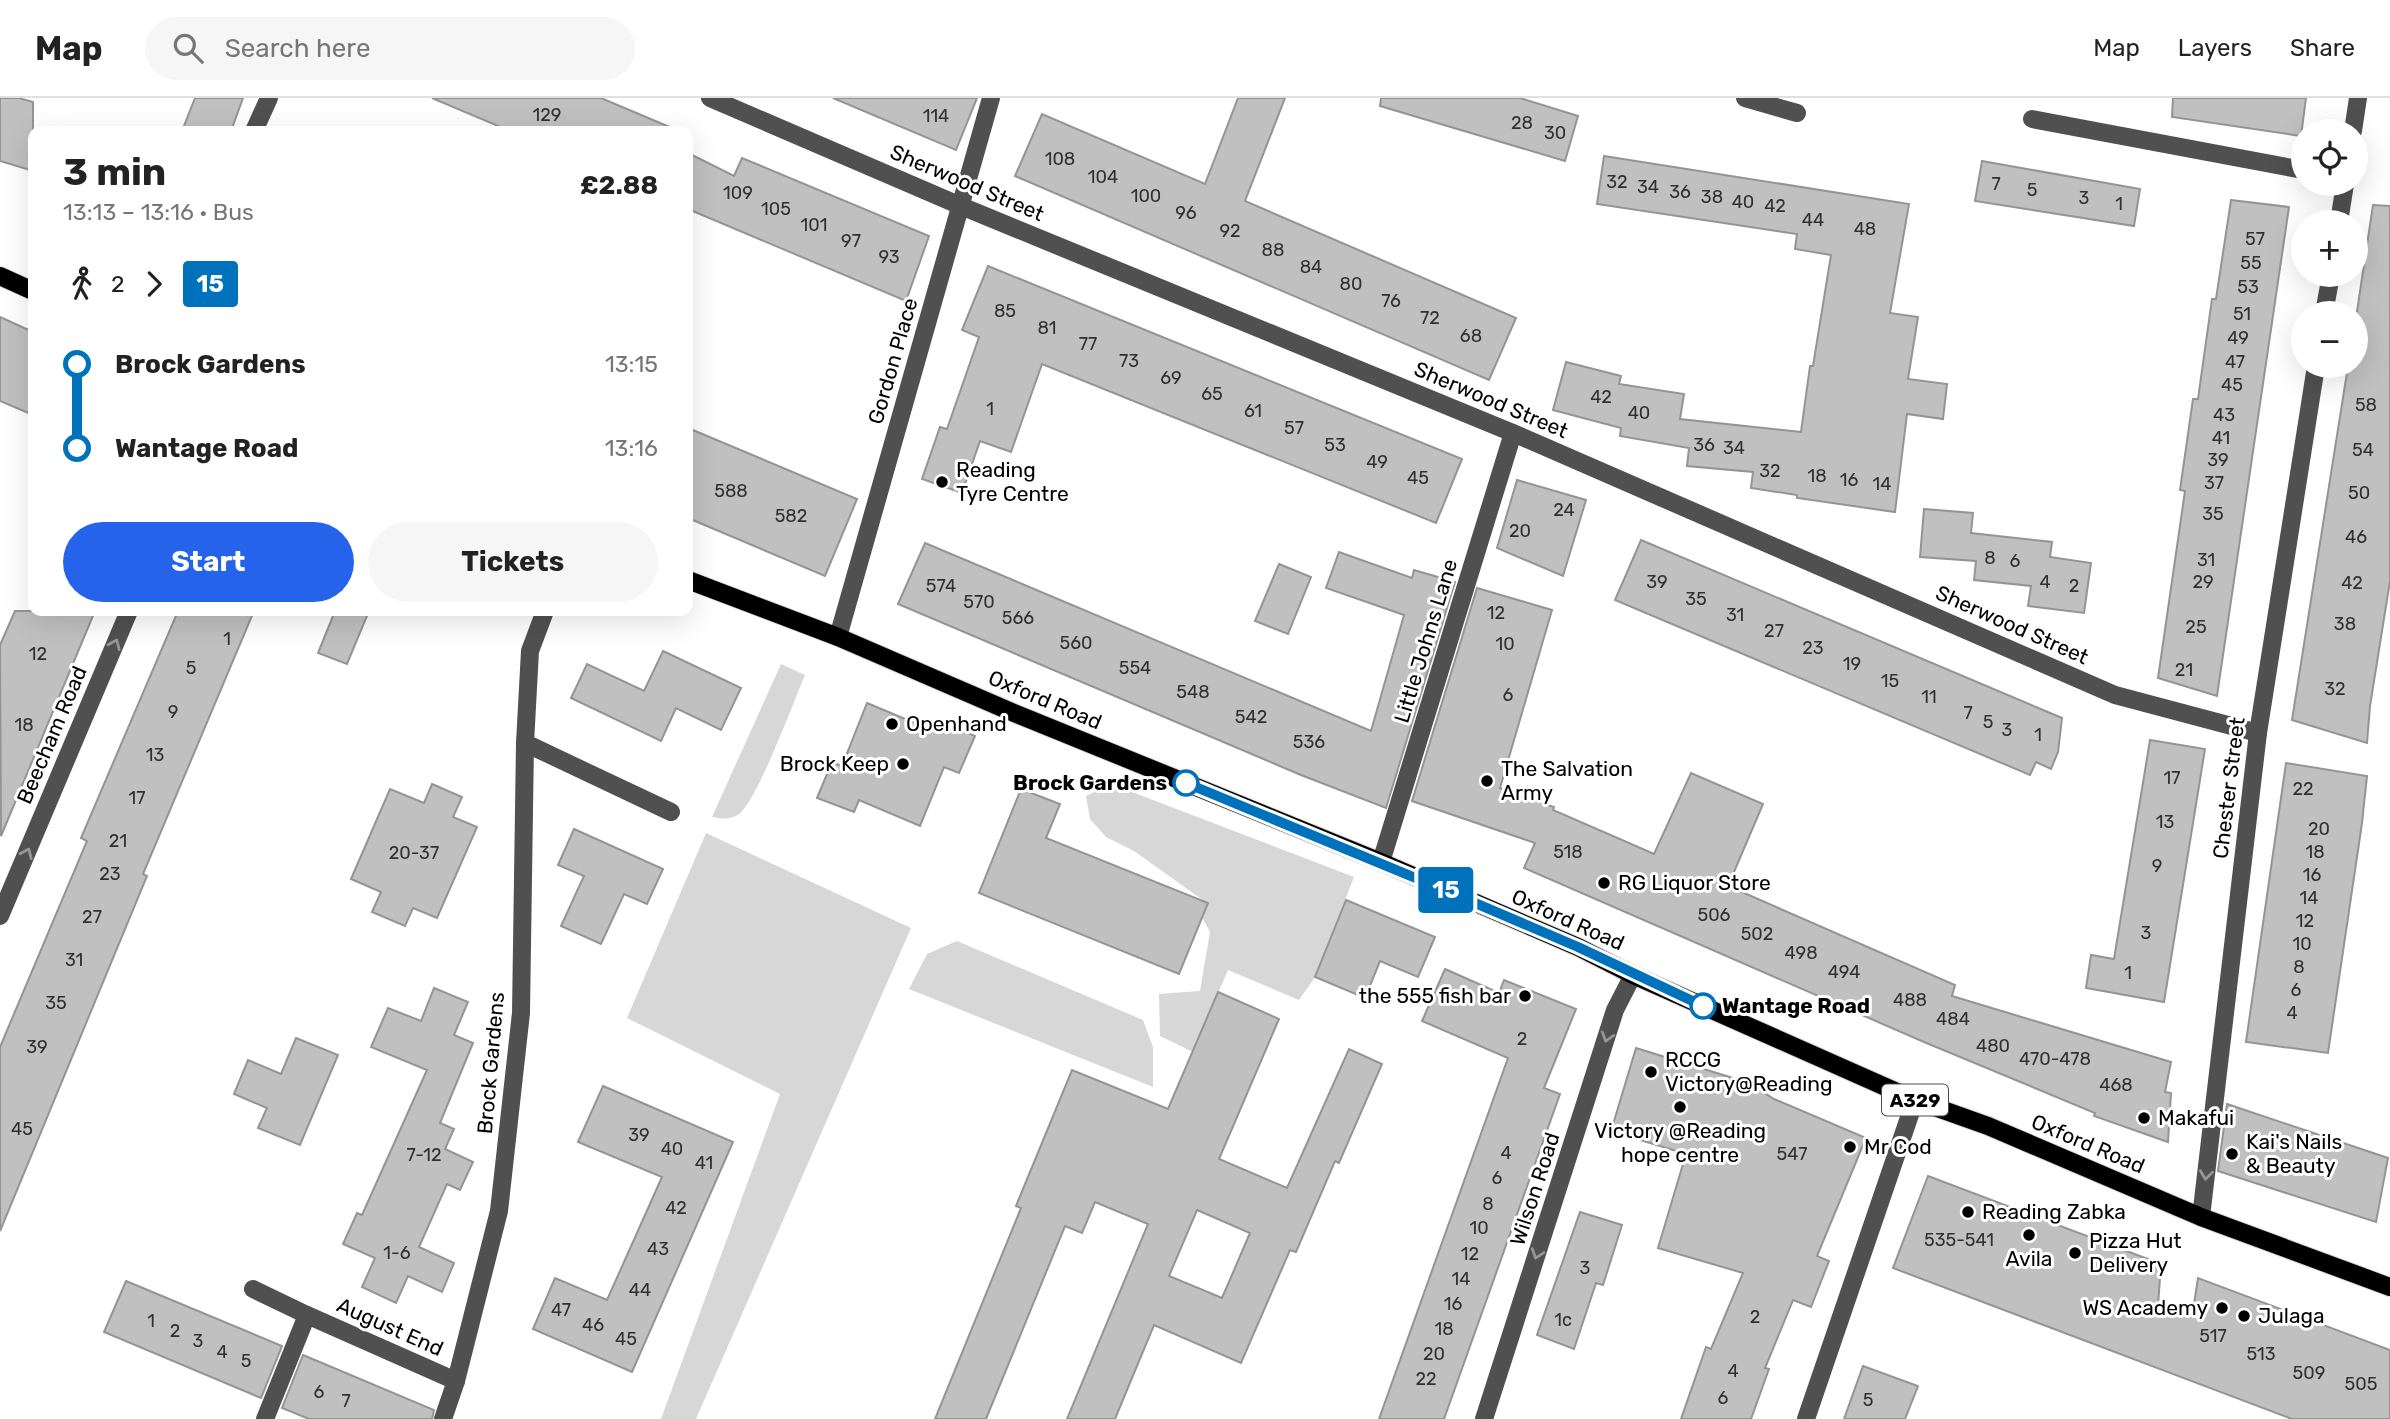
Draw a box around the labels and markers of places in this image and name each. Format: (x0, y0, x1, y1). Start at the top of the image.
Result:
place label: Reading Tyre Centre (956, 457, 1069, 506)
marker: Reading Tyre Centre (934, 474, 950, 490)
place label: Openhand (906, 711, 1007, 736)
marker: Openhand (884, 716, 900, 732)
place label: Brock Keep (780, 751, 889, 776)
marker: Brock Keep (895, 756, 911, 772)
place label: The Salvation Army (1501, 756, 1633, 805)
place label: Brock Gardens (1013, 770, 1167, 795)
marker: Brock Gardens (1173, 770, 1199, 796)
marker: The Salvation Army (1479, 773, 1495, 789)
place label: RG Liquor Store (1618, 870, 1771, 895)
marker: RG Liquor Store (1596, 875, 1612, 891)
place label: the 555 fish bar (1359, 983, 1511, 1008)
marker: the 555 fish bar (1517, 988, 1533, 1004)
marker: Wantage Road (1690, 993, 1716, 1019)
place label: Wantage Road (1722, 993, 1870, 1018)
place label: RCCG Victory@Reading (1665, 1047, 1833, 1096)
marker: RCCG Victory@Reading (1643, 1064, 1659, 1080)
marker: Victory @Reading hope centre (1672, 1099, 1688, 1115)
place label: Makafui (2158, 1105, 2234, 1130)
marker: Makafui (2136, 1110, 2152, 1126)
place label: Victory @Reading hope centre (1594, 1118, 1766, 1167)
place label: Kai's Nails & Beauty (2246, 1129, 2342, 1178)
place label: Mr Cod (1864, 1134, 1932, 1159)
marker: Mr Cod (1842, 1139, 1858, 1155)
marker: Kai's Nails & Beauty (2224, 1146, 2240, 1162)
place label: Reading Zabka (1982, 1199, 2126, 1224)
marker: Reading Zabka (1960, 1204, 1976, 1220)
marker: Avila (2021, 1227, 2037, 1243)
place label: Pizza Hut Delivery (2089, 1228, 2182, 1277)
marker: Pizza Hut Delivery (2067, 1245, 2083, 1261)
place label: Avila (2006, 1246, 2052, 1271)
place label: WS Academy (2082, 1295, 2208, 1320)
marker: WS Academy (2214, 1300, 2230, 1316)
place label: Julaga (2258, 1303, 2325, 1328)
marker: Julaga (2236, 1308, 2252, 1324)

